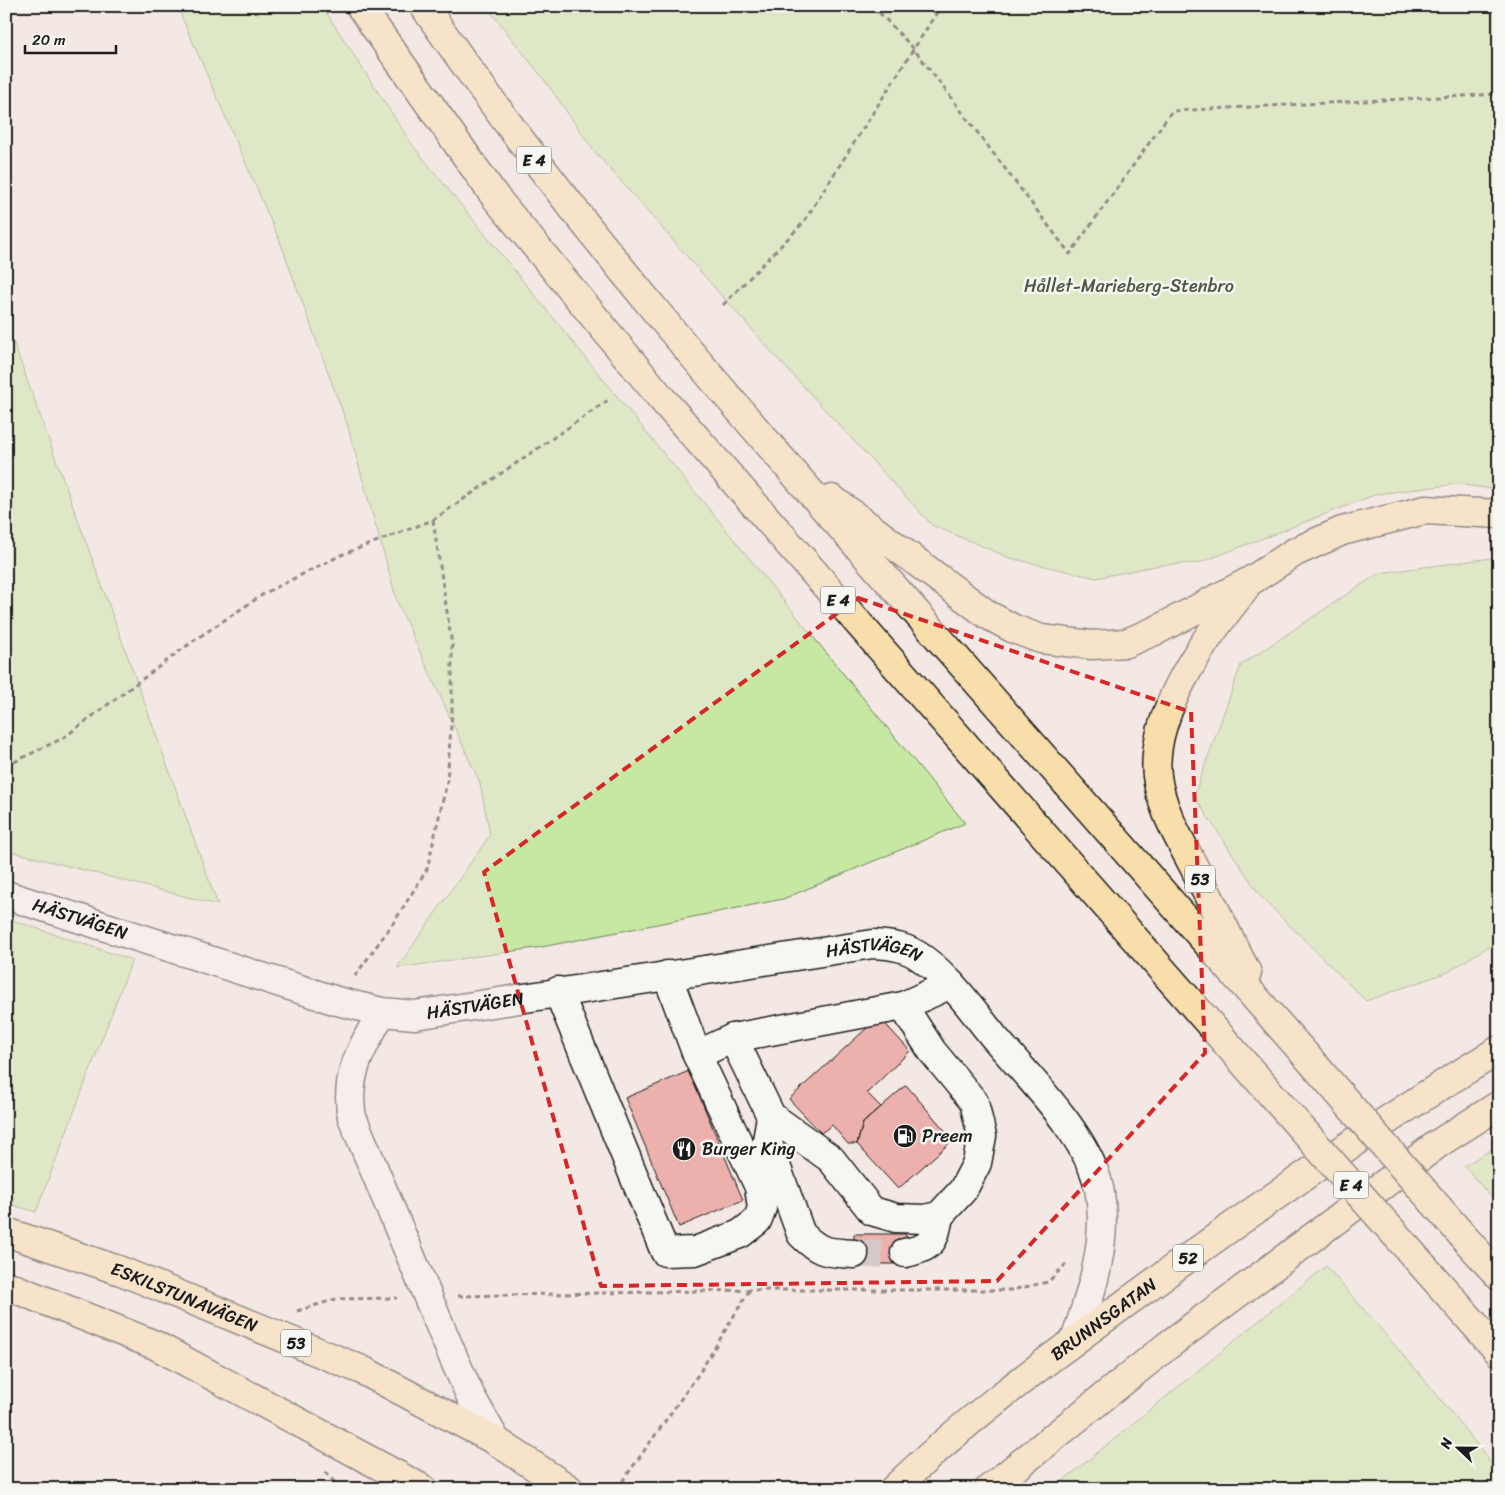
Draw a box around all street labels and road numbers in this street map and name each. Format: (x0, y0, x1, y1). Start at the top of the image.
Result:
road number: E 4 (516, 146, 552, 174)
road number: E 4 (820, 586, 856, 614)
road number: 53 (1185, 866, 1215, 892)
street label: HÄSTVÄGEN (29, 889, 132, 949)
street label: HÄSTVÄGEN (823, 928, 930, 971)
street label: HÄSTVÄGEN (424, 982, 527, 1029)
road number: E 4 (1334, 1172, 1368, 1198)
road number: 52 (1173, 1244, 1203, 1272)
street label: ESKILSTUNAVÄGEN (107, 1253, 263, 1342)
street label: BRUNNSGATAN (1043, 1269, 1164, 1369)
road number: 53 (281, 1330, 311, 1356)

